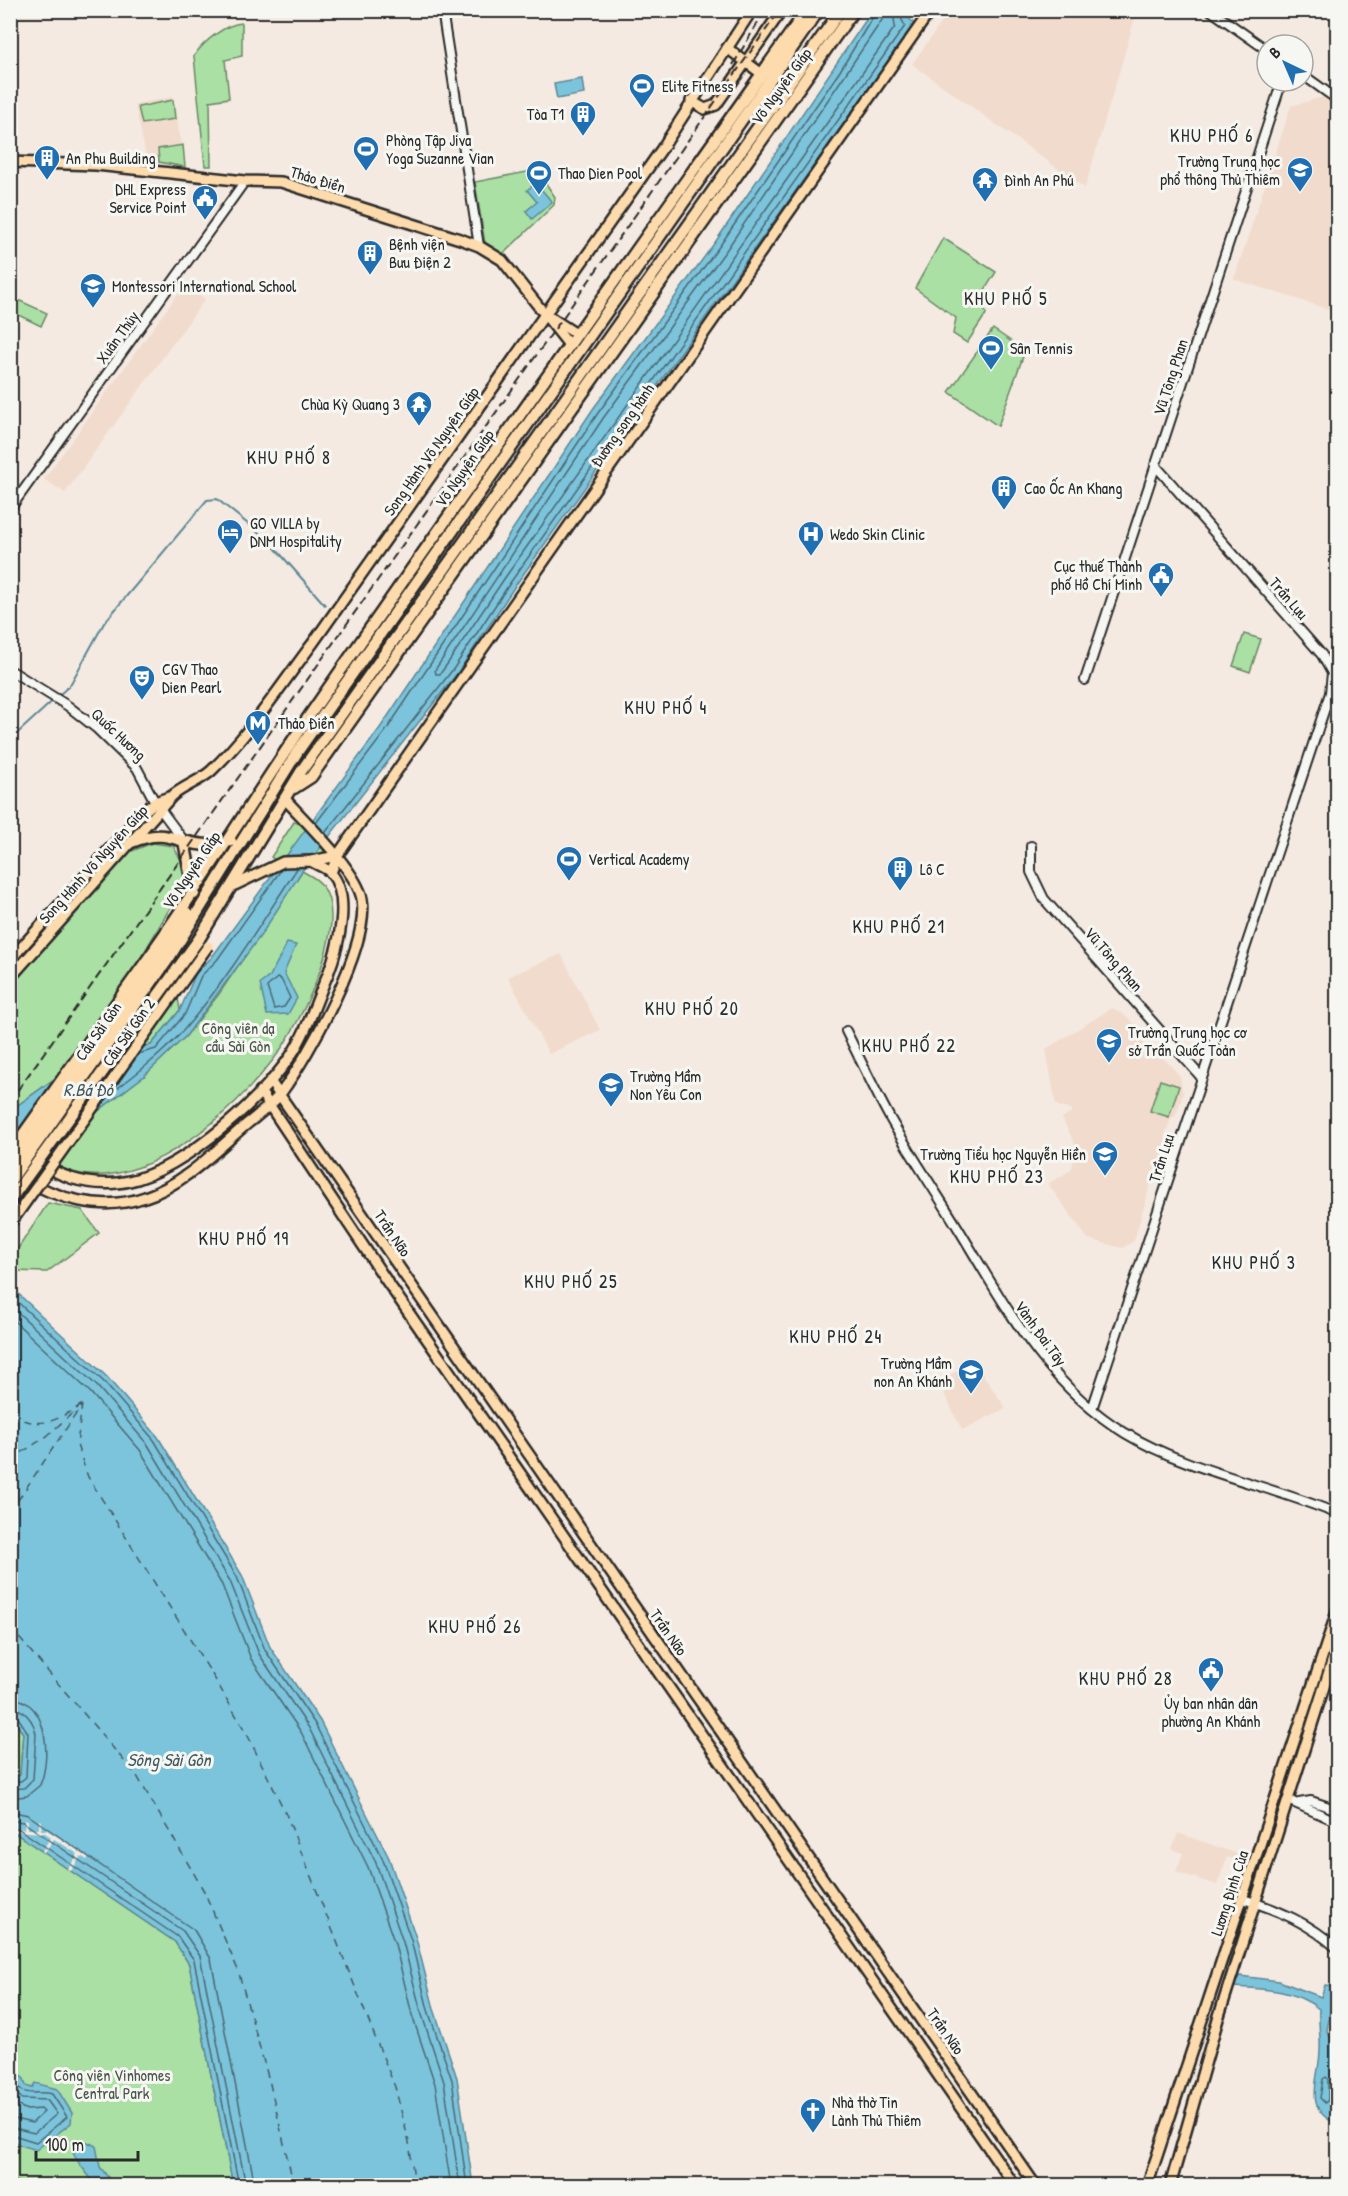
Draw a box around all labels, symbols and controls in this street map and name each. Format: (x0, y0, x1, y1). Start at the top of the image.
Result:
north arrow (1255, 33, 1315, 93)
text: B (1264, 41, 1285, 63)
street label: Võ Nguyên Giáp (746, 43, 816, 129)
sports icon: Elite Fitness (627, 71, 657, 109)
place label: Elite Fitness (662, 75, 733, 97)
building icon: Tòa T1 (568, 99, 598, 137)
place label: Tòa T1 (527, 103, 564, 125)
district label: KHU PHỐ 6 (1170, 123, 1254, 148)
place label: Phòng Tập Jiva Yoga Suzanne Vian (386, 129, 494, 169)
sports icon: Phòng Tập Jiva Yoga Suzanne Vian (351, 134, 381, 172)
building icon: An Phu Building (32, 143, 62, 181)
place label: An Phu Building (66, 147, 156, 169)
place label: Trường Trung học phổ thông Thủ Thiêm (1160, 150, 1281, 190)
school or university icon: Trường Trung học phổ thông Thủ Thiêm (1285, 155, 1315, 193)
sports icon: Thao Dien Pool (524, 158, 554, 196)
street label: Thảo Điền (288, 160, 348, 198)
place label: Thao Dien Pool (558, 162, 643, 184)
temple icon: Đình An Phú (970, 165, 1000, 203)
place label: Đình An Phú (1004, 169, 1074, 191)
place label: DHL Express Service Point (109, 178, 186, 218)
public building icon: DHL Express Service Point (190, 183, 220, 221)
place label: Bệnh viện Bưu Điện 2 (389, 233, 451, 273)
building icon: Bệnh viện Bưu Điện 2 (355, 238, 385, 276)
school or university icon: Montessori International School (78, 271, 108, 309)
place label: Montessori International School (112, 275, 297, 297)
district label: KHU PHỐ 5 (964, 286, 1048, 311)
street label: Xuân Thủy (90, 306, 144, 368)
sports icon: Sân Tennis (976, 333, 1006, 371)
street label: Vũ Tông Phan (1147, 336, 1193, 418)
place label: Sân Tennis (1010, 337, 1073, 359)
street label: Đường song hành (585, 379, 659, 471)
street label: Song Hành Võ Nguyên Giáp (379, 383, 483, 519)
temple icon: Chùa Kỳ Quang 3 (404, 389, 434, 427)
place label: Chùa Kỳ Quang 3 (301, 393, 400, 415)
street label: Võ Nguyên Giáp (430, 426, 498, 510)
district label: KHU PHỐ 8 (247, 445, 331, 470)
building icon: Cao Ốc An Khang (989, 473, 1019, 511)
place label: Cao Ốc An Khang (1024, 477, 1122, 499)
place label: GO VILLA by DNM Hospitality (250, 512, 342, 552)
hotel icon: GO VILLA by DNM Hospitality (215, 517, 245, 555)
hospital icon: Wedo Skin Clinic (796, 519, 826, 557)
place label: Wedo Skin Clinic (830, 523, 925, 545)
place label: Cục thuế Thành phố Hồ Chí Minh (1051, 555, 1142, 595)
public building icon: Cục thuế Thành phố Hồ Chí Minh (1146, 560, 1176, 598)
street label: Trần Lựu (1264, 572, 1314, 624)
place label: CGV Thao Dien Pearl (162, 658, 222, 698)
theatre icon: CGV Thao Dien Pearl (127, 663, 157, 701)
district label: KHU PHỐ 4 (624, 695, 708, 720)
street label: Quốc Hương (87, 703, 151, 765)
metro station icon: Thảo Điền (243, 708, 273, 746)
place label: Thảo Điền (278, 712, 335, 734)
street label: Song Hành Võ Nguyên Giáp (34, 800, 152, 928)
street label: Võ Nguyên Giáp (157, 827, 225, 913)
sports icon: Vertical Academy (554, 844, 584, 882)
place label: Vertical Academy (588, 848, 690, 870)
building icon: Lô C (885, 854, 915, 892)
place label: Lô C (920, 858, 945, 880)
district label: KHU PHỐ 21 (852, 914, 946, 939)
street label: Vũ Tông Phan (1080, 922, 1148, 996)
street label: Cầu Sài Gòn 2 (96, 993, 160, 1070)
district label: KHU PHỐ 20 (645, 996, 739, 1021)
street label: Cầu Sài Gòn (70, 997, 126, 1065)
park label: Công viên dạ cầu Sài Gòn (201, 1017, 275, 1057)
place label: Trường Trung học cơ sở Trần Quốc Toản (1128, 1021, 1248, 1061)
school or university icon: Trường Trung học cơ sở Trần Quốc Toản (1094, 1026, 1124, 1064)
district label: KHU PHỐ 22 (862, 1033, 956, 1058)
place label: Trường Mầm Non Yêu Con (630, 1065, 702, 1105)
school or university icon: Trường Mầm Non Yêu Con (596, 1070, 626, 1108)
water label: R.Bá Đỏ (63, 1077, 114, 1102)
street label: Trần Lựu (1143, 1130, 1179, 1185)
school or university icon: Trường Tiểu học Nguyễn Hiền (1090, 1139, 1120, 1177)
place label: Trường Tiểu học Nguyễn Hiền (920, 1143, 1086, 1165)
district label: KHU PHỐ 23 (950, 1164, 1044, 1189)
street label: Trần Não (369, 1205, 417, 1261)
district label: KHU PHỐ 19 (198, 1226, 290, 1251)
district label: KHU PHỐ 3 (1212, 1250, 1296, 1275)
district label: KHU PHỐ 25 (524, 1269, 618, 1294)
street label: Vành Đai Tây (1010, 1296, 1072, 1370)
district label: KHU PHỐ 24 (789, 1324, 883, 1349)
place label: Trường Mầm non An Khánh (873, 1352, 952, 1392)
school or university icon: Trường Mầm non An Khánh (956, 1357, 986, 1395)
street label: Trần Não (645, 1604, 693, 1660)
district label: KHU PHỐ 26 (428, 1614, 522, 1639)
public building icon: Ủy ban nhân dân phường An Khánh (1196, 1655, 1226, 1693)
district label: KHU PHỐ 28 (1079, 1666, 1173, 1691)
place label: Ủy ban nhân dân phường An Khánh (1162, 1692, 1261, 1732)
water label: Sông Sài Gòn (127, 1747, 213, 1772)
street label: Lương Định Của (1205, 1848, 1253, 1938)
street label: Trần Não (922, 2003, 970, 2059)
park label: Công viên Vinhomes Central Park (54, 2064, 170, 2104)
place label: Nhà thờ Tin Lành Thủ Thiêm (832, 2091, 921, 2131)
church icon: Nhà thờ Tin Lành Thủ Thiêm (798, 2096, 828, 2134)
scale bar (36, 2124, 138, 2162)
text: 100 m (45, 2132, 84, 2157)

